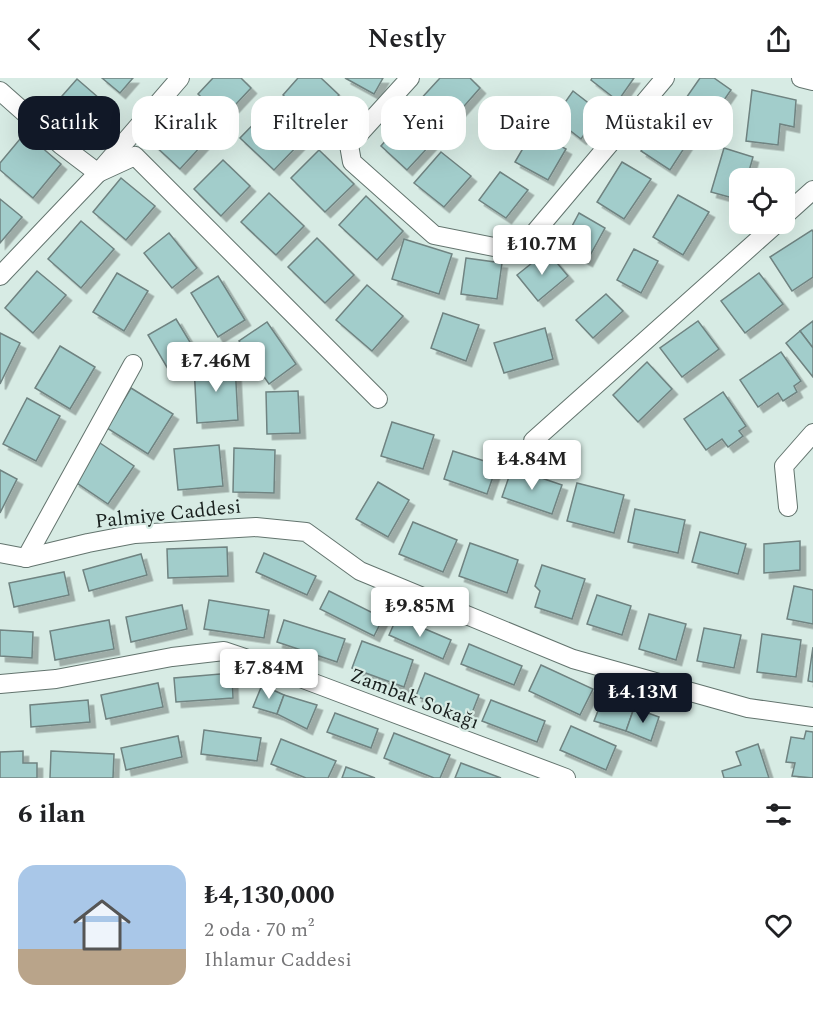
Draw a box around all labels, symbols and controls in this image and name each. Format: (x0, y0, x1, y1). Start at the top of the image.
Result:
text: Nestly (367, 18, 446, 60)
icon: back (18, 23, 51, 56)
icon: share (762, 23, 795, 56)
chip: Satılık (18, 96, 120, 150)
chip: Kiralık (132, 96, 239, 150)
chip: Filtreler (251, 96, 369, 150)
chip: Yeni (381, 96, 466, 150)
chip: Daire (478, 96, 571, 150)
chip: Müstakil ev (583, 96, 733, 150)
map controls (729, 168, 795, 234)
button: locate (729, 168, 795, 234)
pin: ₺10.7M (493, 225, 591, 276)
text: ₺10.7M (507, 229, 577, 259)
pin: ₺7.46M (167, 342, 265, 393)
text: ₺7.46M (181, 346, 251, 376)
pin: ₺4.84M (483, 440, 581, 491)
text: ₺4.84M (497, 444, 567, 474)
street label: Palmiye Caddesi (94, 491, 243, 537)
pin: ₺9.85M (371, 587, 469, 638)
text: ₺9.85M (385, 591, 455, 621)
pin: ₺7.84M (220, 649, 318, 700)
text: ₺7.84M (234, 653, 304, 683)
street label: Zambak Sokağı (346, 660, 484, 737)
pin: ₺4.13M (594, 673, 692, 724)
text: ₺4.13M (608, 677, 678, 707)
text: 6 ilan (18, 794, 86, 834)
icon: filters (762, 798, 795, 831)
text: ₺4,130,000 (204, 875, 335, 915)
icon: home (66, 889, 138, 961)
icon: heart (762, 909, 795, 942)
text: 2 oda · 70 m² (204, 915, 314, 945)
text: Ihlamur Caddesi (204, 945, 352, 975)

